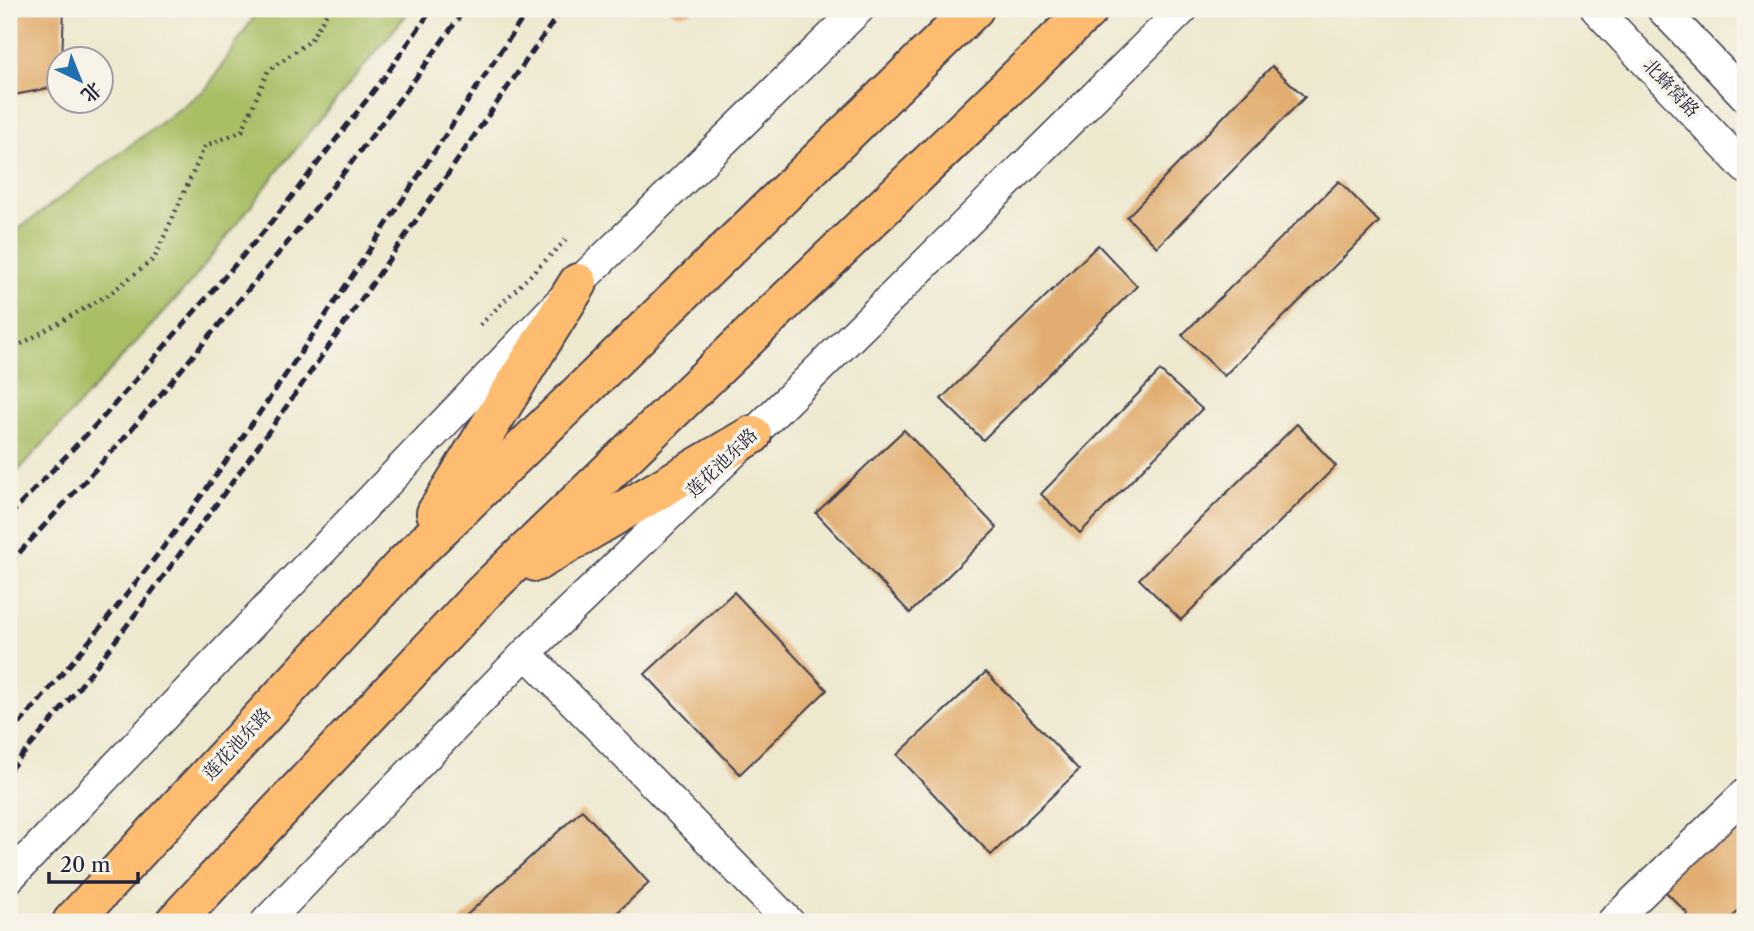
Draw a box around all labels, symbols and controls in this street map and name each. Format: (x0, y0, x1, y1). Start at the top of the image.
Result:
north arrow (46, 46, 116, 116)
street label: 北蜂窝路 (1638, 54, 1704, 122)
text: 北 (76, 77, 106, 107)
street label: 莲花池东路 (682, 424, 762, 502)
street label: 莲花池东路 (198, 704, 276, 784)
scale bar (49, 840, 138, 884)
text: 20 m (60, 852, 111, 877)

